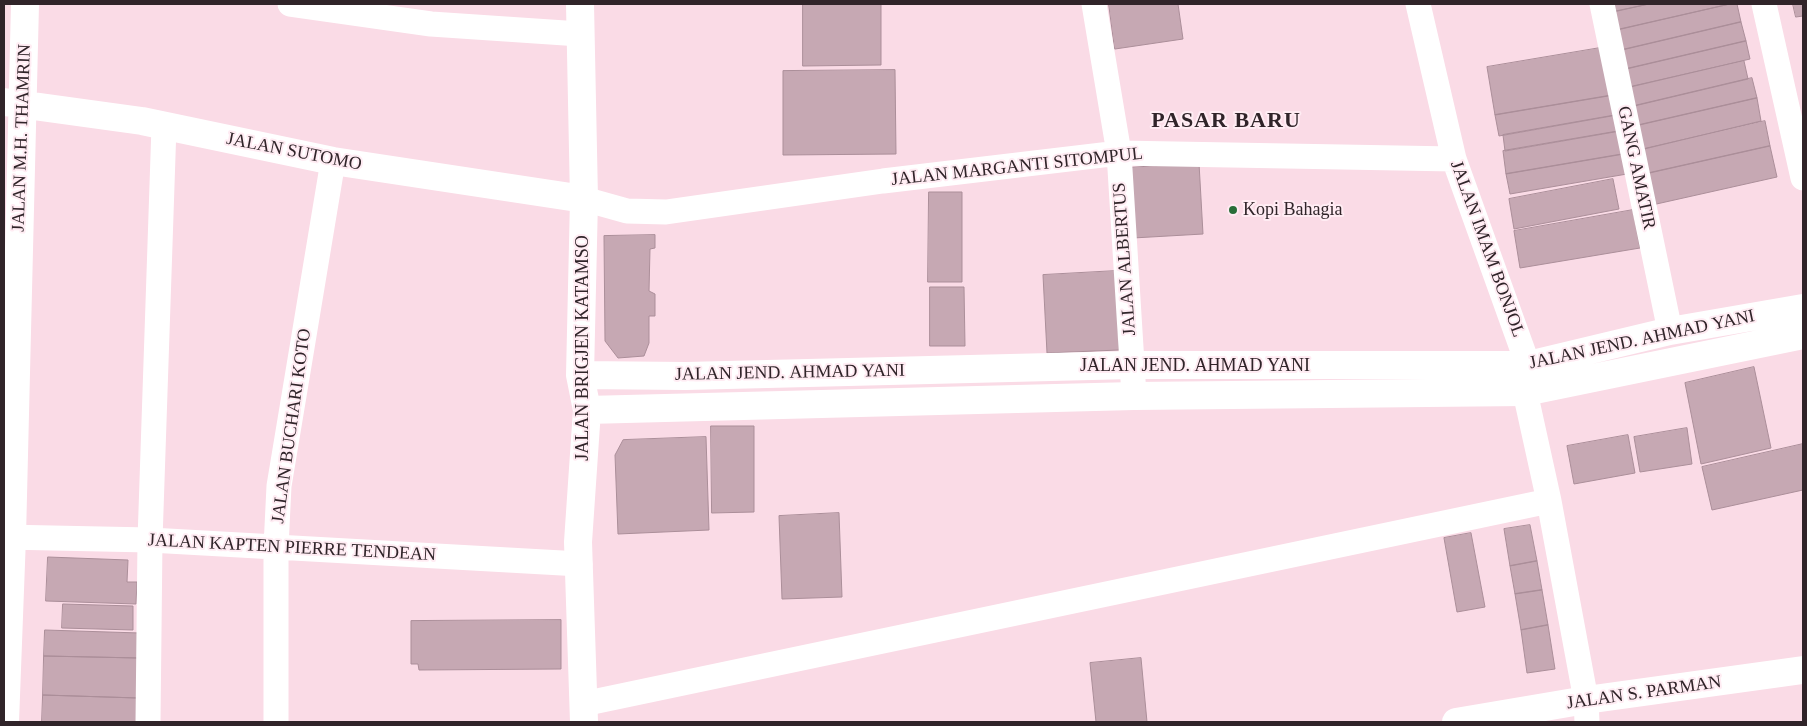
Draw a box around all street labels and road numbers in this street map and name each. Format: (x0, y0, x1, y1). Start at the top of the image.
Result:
street label: JALAN M.H. THAMRIN (8, 44, 36, 232)
street label: GANG AMATIR (1612, 104, 1660, 232)
street label: JALAN SUTOMO (225, 128, 363, 176)
street label: JALAN MARGANTI SITOMPUL (890, 143, 1144, 191)
street label: JALAN IMAM BONJOL (1445, 158, 1529, 340)
street label: JALAN ALBERTUS (1109, 182, 1141, 336)
street label: JALAN BRIGJEN KATAMSO (572, 235, 594, 461)
street label: JALAN JEND. AHMAD YANI (1527, 306, 1757, 374)
street label: JALAN BUCHARI KOTO (268, 327, 316, 525)
street label: JALAN JEND. AHMAD YANI (1080, 355, 1310, 377)
street label: JALAN JEND. AHMAD YANI (675, 360, 905, 386)
street label: JALAN KAPTEN PIERRE TENDEAN (147, 530, 437, 566)
street label: JALAN S. PARMAN (1565, 671, 1723, 715)

